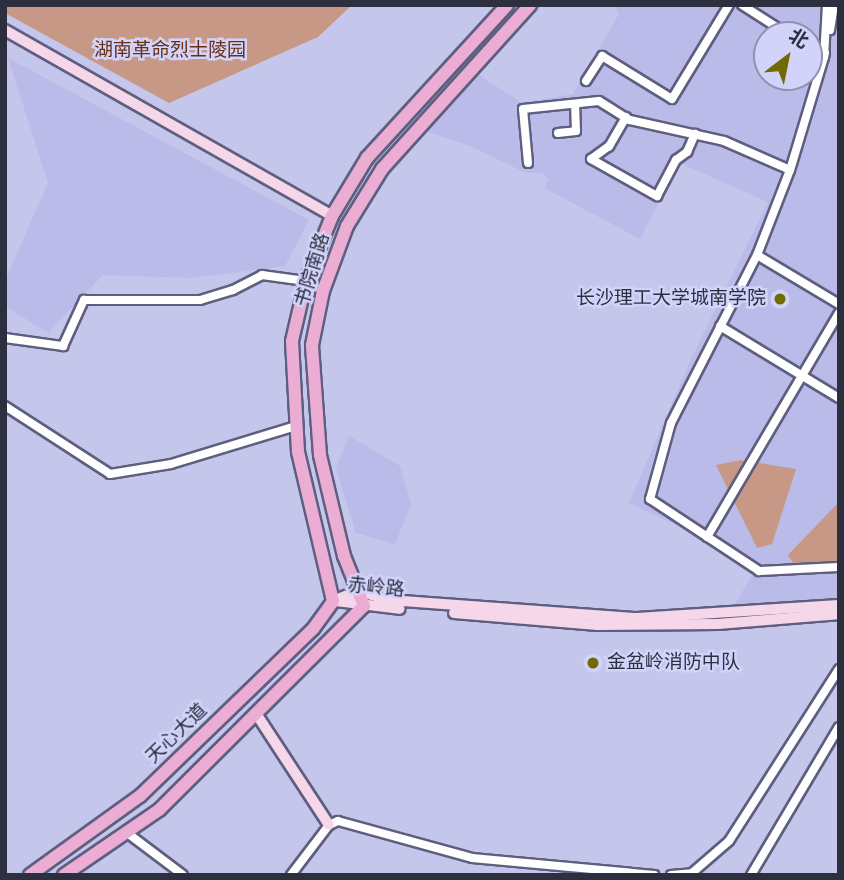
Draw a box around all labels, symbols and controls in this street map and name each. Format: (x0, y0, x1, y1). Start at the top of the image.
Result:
north arrow (753, 21, 823, 91)
text: 北 (783, 23, 814, 56)
park label: 湖南革命烈士陵园 (94, 40, 246, 62)
street label: 书院南路 (291, 230, 335, 310)
place label: 长沙理工大学城南学院 (576, 288, 766, 310)
marker: 长沙理工大学城南学院 (772, 291, 788, 307)
street label: 赤岭路 (346, 574, 406, 602)
place label: 金盆岭消防中队 (607, 652, 740, 674)
marker: 金盆岭消防中队 (585, 655, 601, 671)
street label: 天心大道 (142, 699, 212, 769)

